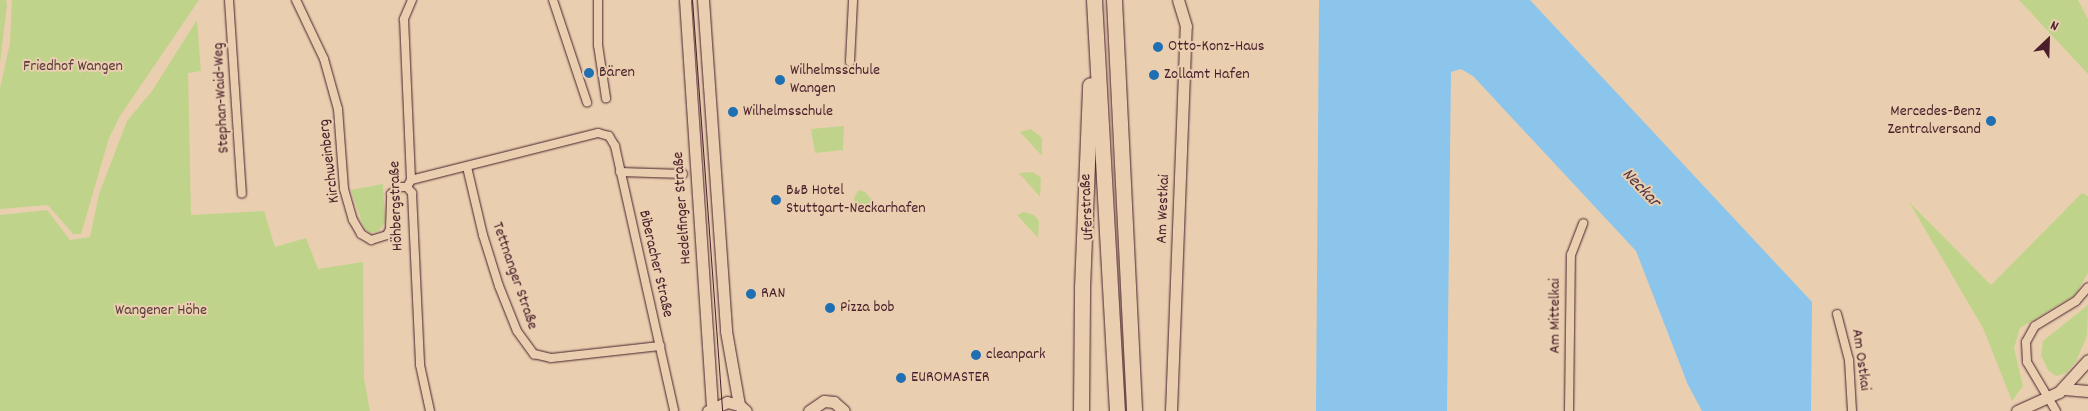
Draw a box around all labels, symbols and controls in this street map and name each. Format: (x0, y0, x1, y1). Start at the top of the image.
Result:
north arrow (2023, 15, 2073, 65)
text: N (2047, 16, 2061, 37)
place label: Otto-Konz-Haus (1168, 37, 1264, 57)
marker: Otto-Konz-Haus (1152, 41, 1164, 53)
street label: Stephan-Waid-Weg (210, 42, 234, 154)
park label: Friedhof Wangen (23, 57, 123, 77)
place label: Wilhelmsschule Wangen (790, 61, 880, 99)
place label: Bären (599, 63, 635, 83)
place label: Zollamt Hafen (1164, 65, 1250, 85)
marker: Bären (583, 67, 595, 79)
marker: Zollamt Hafen (1148, 69, 1160, 81)
marker: Wilhelmsschule Wangen (774, 74, 786, 86)
place label: Wilhelmsschule (743, 102, 833, 122)
place label: Mercedes-Benz Zentralversand (1888, 102, 1981, 140)
marker: Wilhelmsschule (727, 106, 739, 118)
marker: Mercedes-Benz Zentralversand (1985, 115, 1997, 127)
street label: Kirchweinberg (315, 118, 345, 204)
street label: Hedelfinger Straße (669, 151, 697, 265)
street label: Höhbergstraße (386, 161, 408, 251)
water label: Neckar (1616, 165, 1664, 213)
street label: Uferstraße (1077, 173, 1099, 241)
street label: Am Westkai (1153, 174, 1175, 244)
place label: B&B Hotel Stuttgart-Neckarhafen (786, 181, 926, 219)
marker: B&B Hotel Stuttgart-Neckarhafen (770, 194, 782, 206)
street label: Biberacher Straße (633, 209, 677, 319)
street label: Tettnanger Straße (487, 220, 541, 332)
street label: Am Mittelkai (1546, 278, 1566, 354)
place label: RAN (761, 284, 785, 304)
marker: RAN (745, 288, 757, 300)
place label: Pizza bob (840, 298, 894, 318)
park label: Wangener Höhe (115, 301, 207, 321)
marker: Pizza bob (824, 302, 836, 314)
street label: Am Ostkai (1846, 328, 1874, 392)
place label: cleanpark (986, 345, 1046, 365)
marker: cleanpark (970, 349, 982, 361)
place label: EUROMASTER (911, 368, 990, 388)
marker: EUROMASTER (895, 372, 907, 384)

